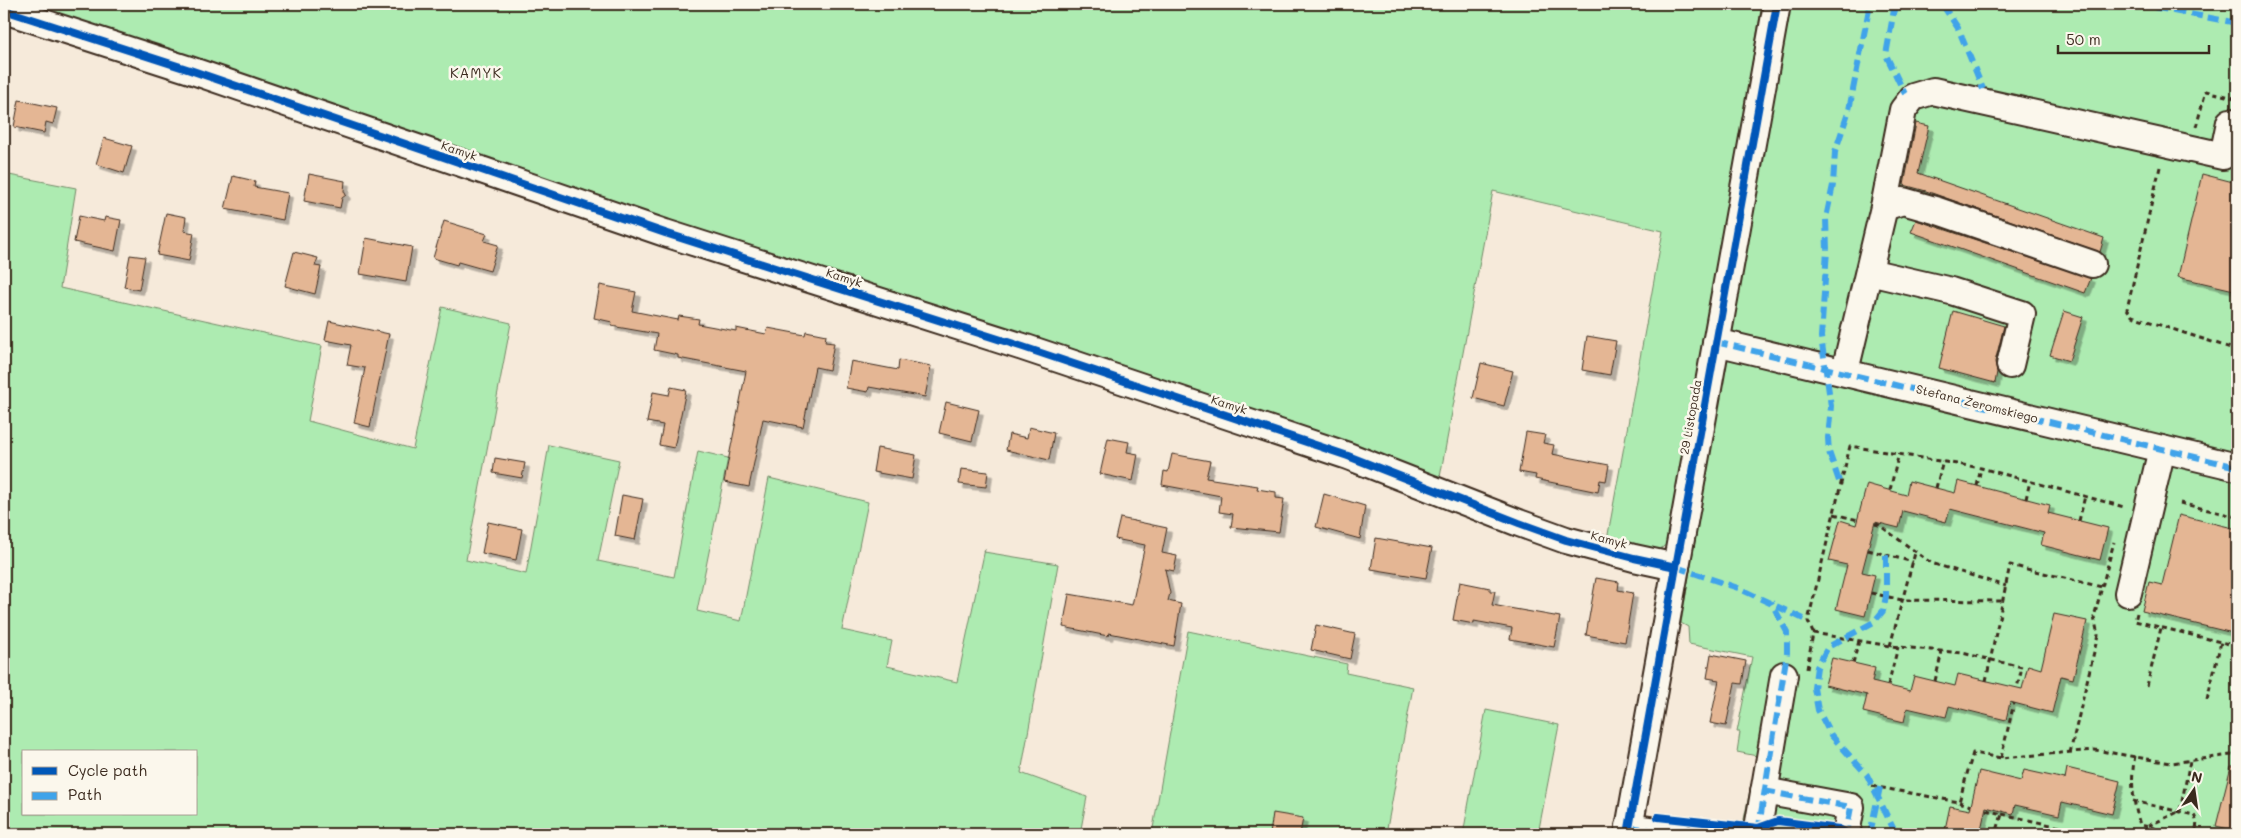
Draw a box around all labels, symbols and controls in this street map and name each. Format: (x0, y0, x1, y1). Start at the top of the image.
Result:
scale bar (2058, 22, 2210, 54)
text: 50 m (2066, 29, 2101, 49)
district label: KAMYK (450, 63, 502, 82)
street label: Kamyk (439, 136, 479, 164)
street label: Kamyk (824, 264, 864, 290)
street label: 29 Listopada (1676, 378, 1704, 456)
street label: Stefana Żeromskiego (1915, 380, 2040, 426)
street label: Kamyk (1209, 391, 1249, 417)
street label: Kamyk (1589, 527, 1629, 552)
legend (22, 750, 198, 816)
text: Cycle path (68, 760, 147, 780)
north arrow (2168, 766, 2218, 816)
text: N (2190, 766, 2204, 787)
text: Path (68, 784, 102, 804)

